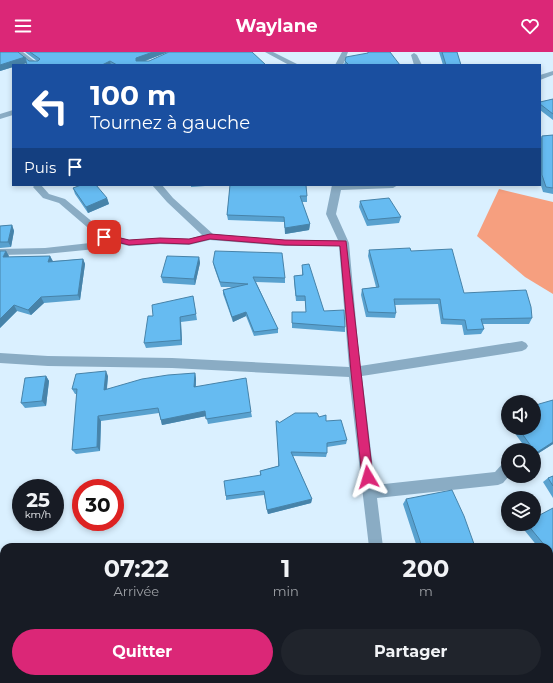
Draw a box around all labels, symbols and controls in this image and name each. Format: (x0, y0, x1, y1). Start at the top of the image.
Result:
icon: menu (12, 15, 34, 37)
text: Waylane (235, 15, 318, 37)
icon: heart (519, 15, 541, 37)
text: 100 m (90, 78, 176, 112)
icon: left (24, 80, 76, 132)
text: Tournez à gauche (90, 112, 250, 134)
icon: arrive (64, 156, 86, 178)
text: Puis (24, 158, 56, 177)
pin (87, 220, 121, 254)
icon: arrive (93, 226, 115, 248)
map controls (501, 395, 541, 531)
button: sound (501, 395, 541, 435)
button: search (501, 443, 541, 483)
position arrow (347, 456, 389, 498)
speed limit sign: 30 (72, 479, 124, 531)
text: 25 (26, 488, 50, 512)
button: layers (501, 491, 541, 531)
text: km/h (25, 508, 51, 521)
text: 07:22 (104, 554, 169, 583)
text: 1 (281, 554, 290, 583)
text: 200 (403, 554, 449, 583)
text: Arrivée (114, 583, 159, 599)
text: min (273, 583, 299, 599)
text: m (419, 583, 433, 599)
button: Quitter (12, 629, 273, 675)
button: Partager (281, 629, 541, 675)

